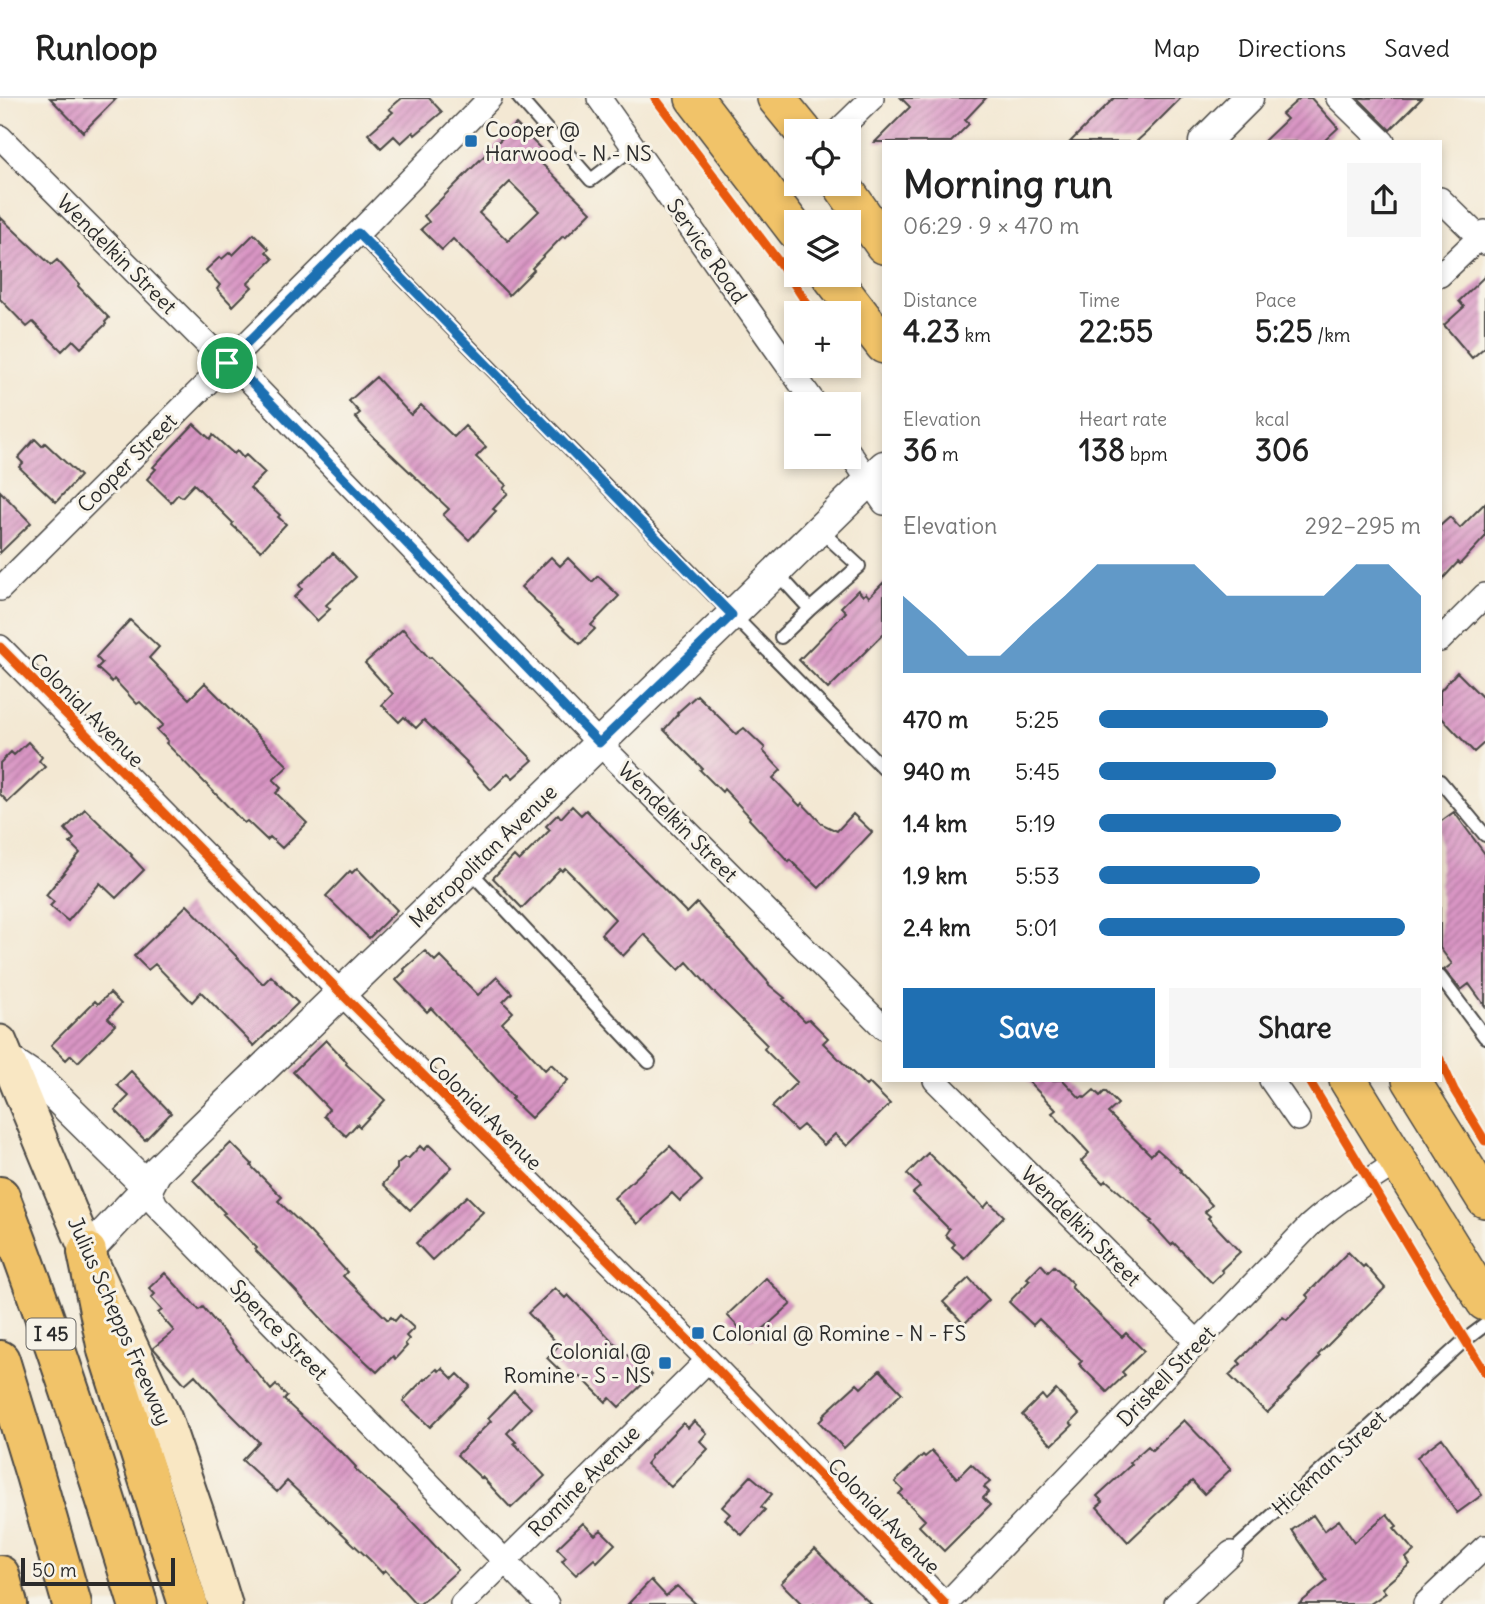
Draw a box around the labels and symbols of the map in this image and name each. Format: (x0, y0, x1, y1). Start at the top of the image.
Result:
place label: Cooper @ Harwood - N - NS (485, 116, 652, 167)
marker: Cooper @ Harwood - N - NS (463, 133, 479, 149)
street label: Wendelkin Street (51, 188, 183, 320)
street label: Service Road (661, 193, 753, 309)
pin (197, 333, 257, 393)
street label: Cooper Street (71, 407, 183, 519)
street label: Colonial Avenue (24, 647, 150, 773)
street label: Wendelkin Street (612, 756, 744, 888)
street label: Metropolitan Avenue (403, 778, 563, 934)
street label: Colonial Avenue (422, 1050, 548, 1176)
street label: Wendelkin Street (1015, 1160, 1147, 1292)
street label: Julius Schepps Freeway (62, 1213, 178, 1429)
street label: Spence Street (224, 1274, 334, 1386)
road number: I 45 (26, 1318, 76, 1350)
place label: Colonial @ Romine - N - FS (712, 1320, 966, 1347)
street label: Driskell Street (1111, 1320, 1221, 1432)
marker: Colonial @ Romine - N - FS (690, 1325, 706, 1341)
place label: Colonial @ Romine - S - NS (504, 1338, 651, 1389)
marker: Colonial @ Romine - S - NS (657, 1355, 673, 1371)
street label: Hickman Street (1266, 1405, 1392, 1521)
street label: Romine Avenue (522, 1419, 646, 1543)
street label: Colonial Avenue (822, 1452, 946, 1580)
scale bar (21, 1555, 175, 1587)

